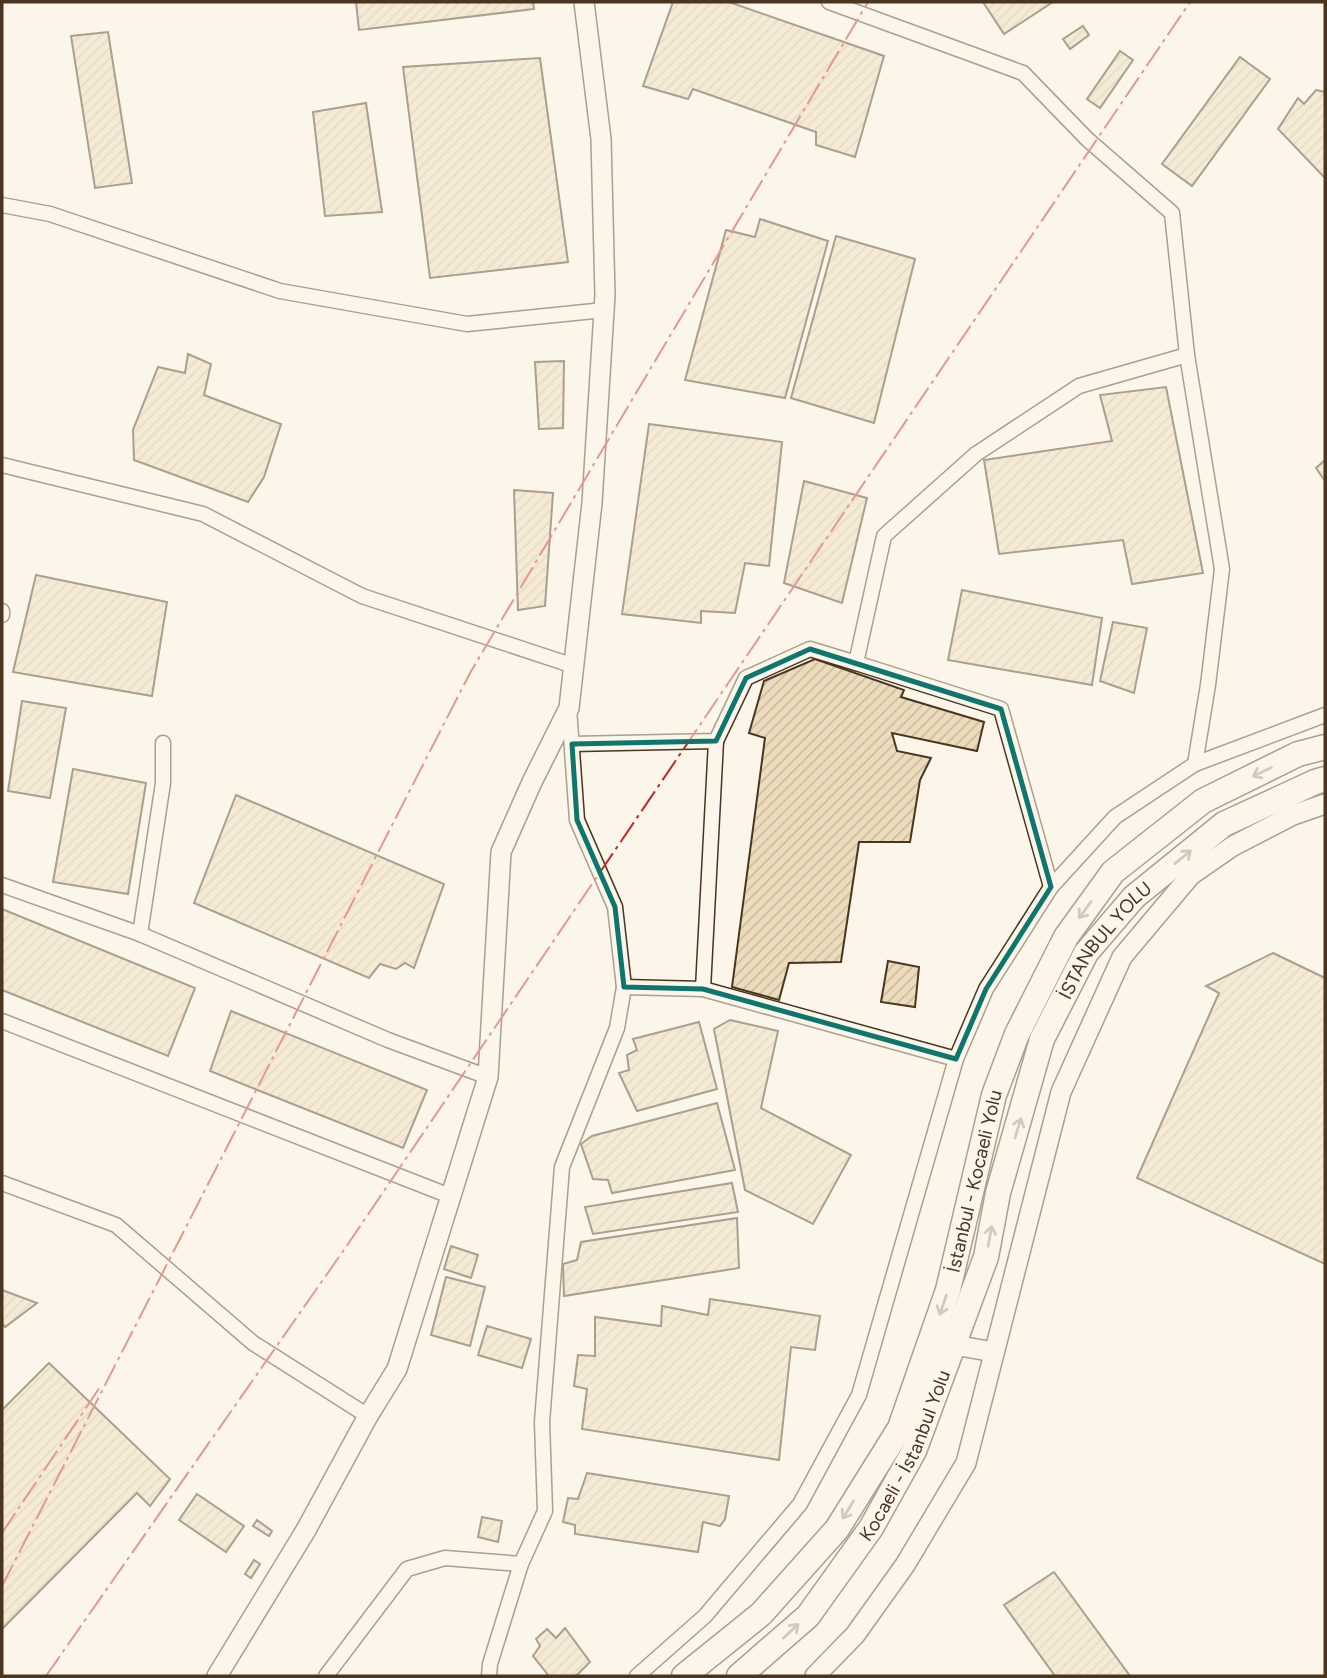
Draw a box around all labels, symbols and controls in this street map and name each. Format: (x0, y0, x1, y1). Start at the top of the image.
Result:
one-way arrow (1252, 765, 1273, 779)
one-way arrow (1173, 849, 1191, 865)
street label: İSTANBUL YOLU (1053, 876, 1156, 1003)
one-way arrow (1078, 900, 1093, 919)
street label: İstanbul - Kocaeli Yolu (941, 1087, 1006, 1275)
one-way arrow (1013, 1117, 1025, 1139)
one-way arrow (984, 1225, 997, 1248)
one-way arrow (936, 1294, 948, 1316)
street label: Kocaeli - İstanbul Yolu (854, 1367, 955, 1545)
one-way arrow (840, 1500, 854, 1520)
one-way arrow (782, 1623, 799, 1640)

